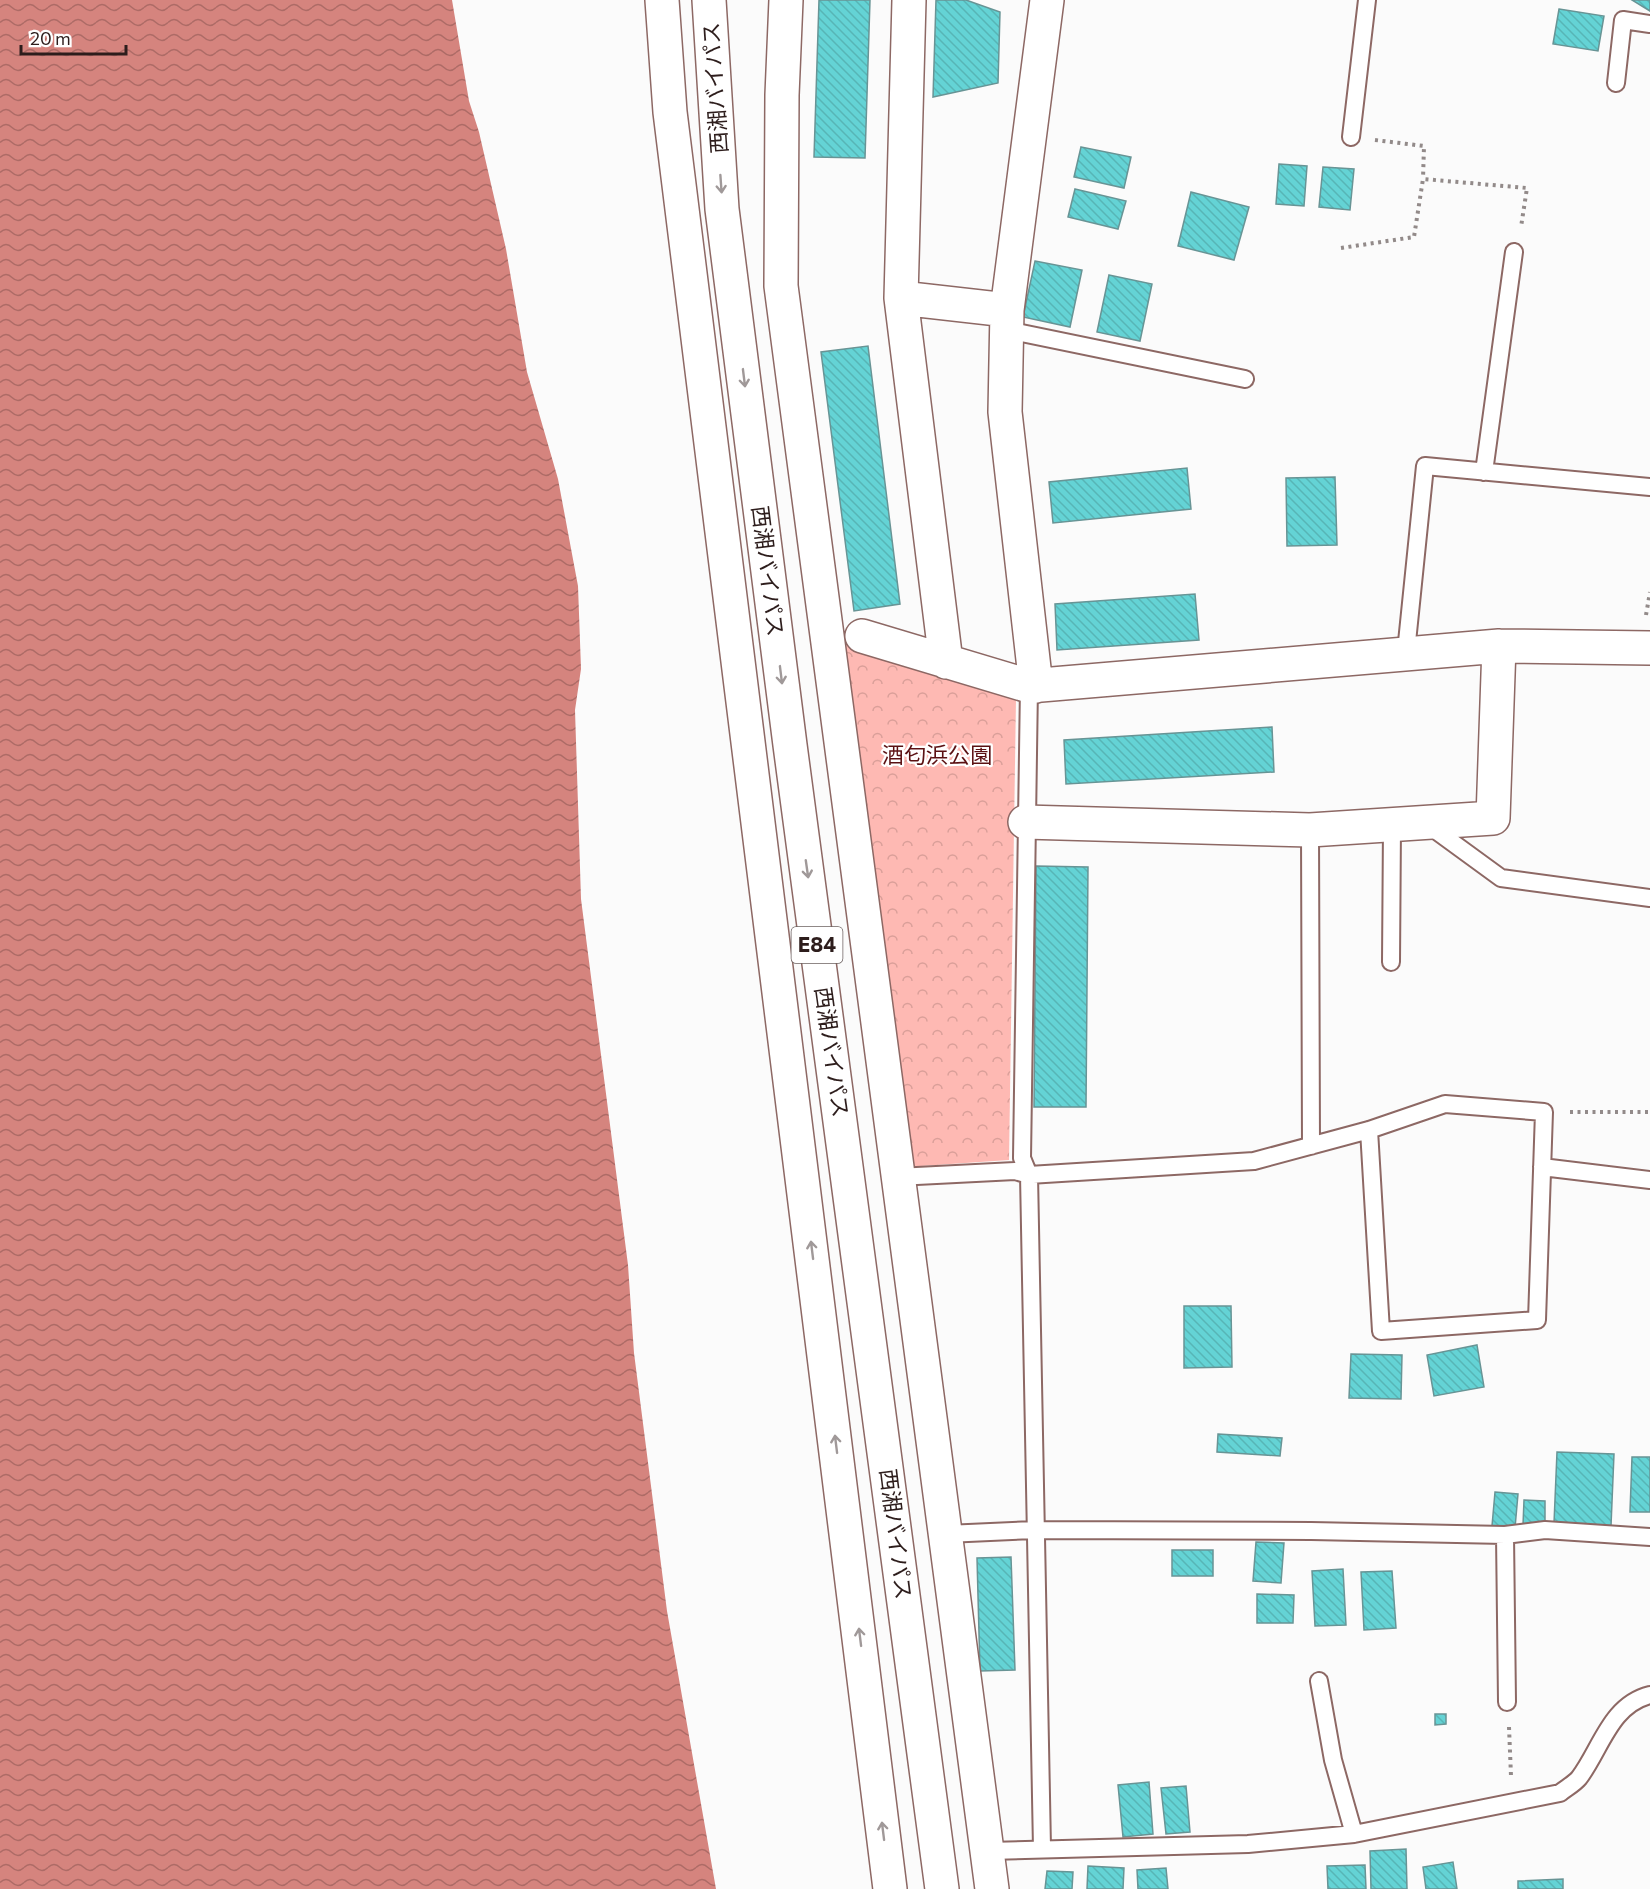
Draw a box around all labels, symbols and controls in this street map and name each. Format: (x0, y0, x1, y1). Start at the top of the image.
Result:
scale bar (21, 18, 126, 56)
street label: 西湘バイパス (696, 21, 733, 155)
text: 20 m (30, 27, 71, 49)
one-way arrow (715, 174, 726, 194)
one-way arrow (738, 367, 749, 387)
street label: 西湘バイパス (747, 504, 790, 638)
one-way arrow (776, 665, 787, 685)
park label: 酒匂浜公園 (882, 741, 992, 768)
one-way arrow (801, 858, 812, 878)
road number: E84 (792, 927, 842, 963)
street label: 西湘バイパス (810, 985, 855, 1119)
one-way arrow (807, 1241, 818, 1261)
one-way arrow (831, 1434, 842, 1454)
street label: 西湘バイパス (875, 1467, 918, 1601)
one-way arrow (854, 1628, 865, 1648)
one-way arrow (878, 1822, 889, 1841)

